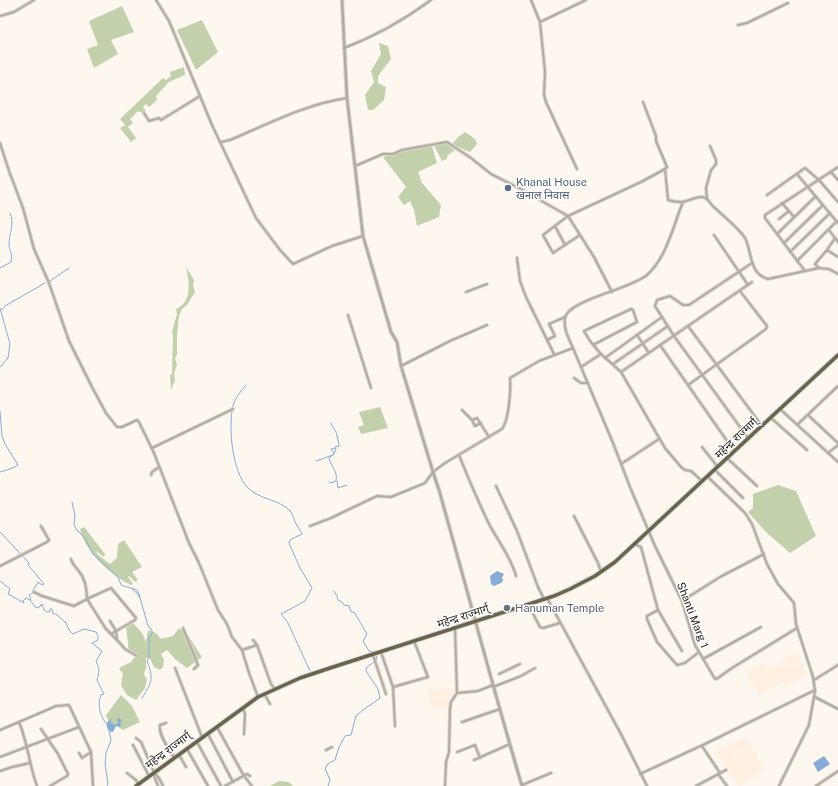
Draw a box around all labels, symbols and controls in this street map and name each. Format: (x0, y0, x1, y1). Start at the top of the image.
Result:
place label: Khanal House खनाल निवास (516, 176, 587, 201)
marker: Khanal House खनाल निवास (503, 183, 513, 193)
street label: महेन्द्र राज्मार्ग् (712, 414, 762, 461)
street label: Shanti Marg 1 (675, 580, 711, 650)
street label: महेन्द्र राज्मार्ग् (436, 601, 493, 631)
place label: Hanuman Temple (515, 602, 604, 614)
marker: Hanuman Temple (502, 603, 512, 613)
street label: महेन्द्र राज्मार्ग् (143, 728, 195, 772)

